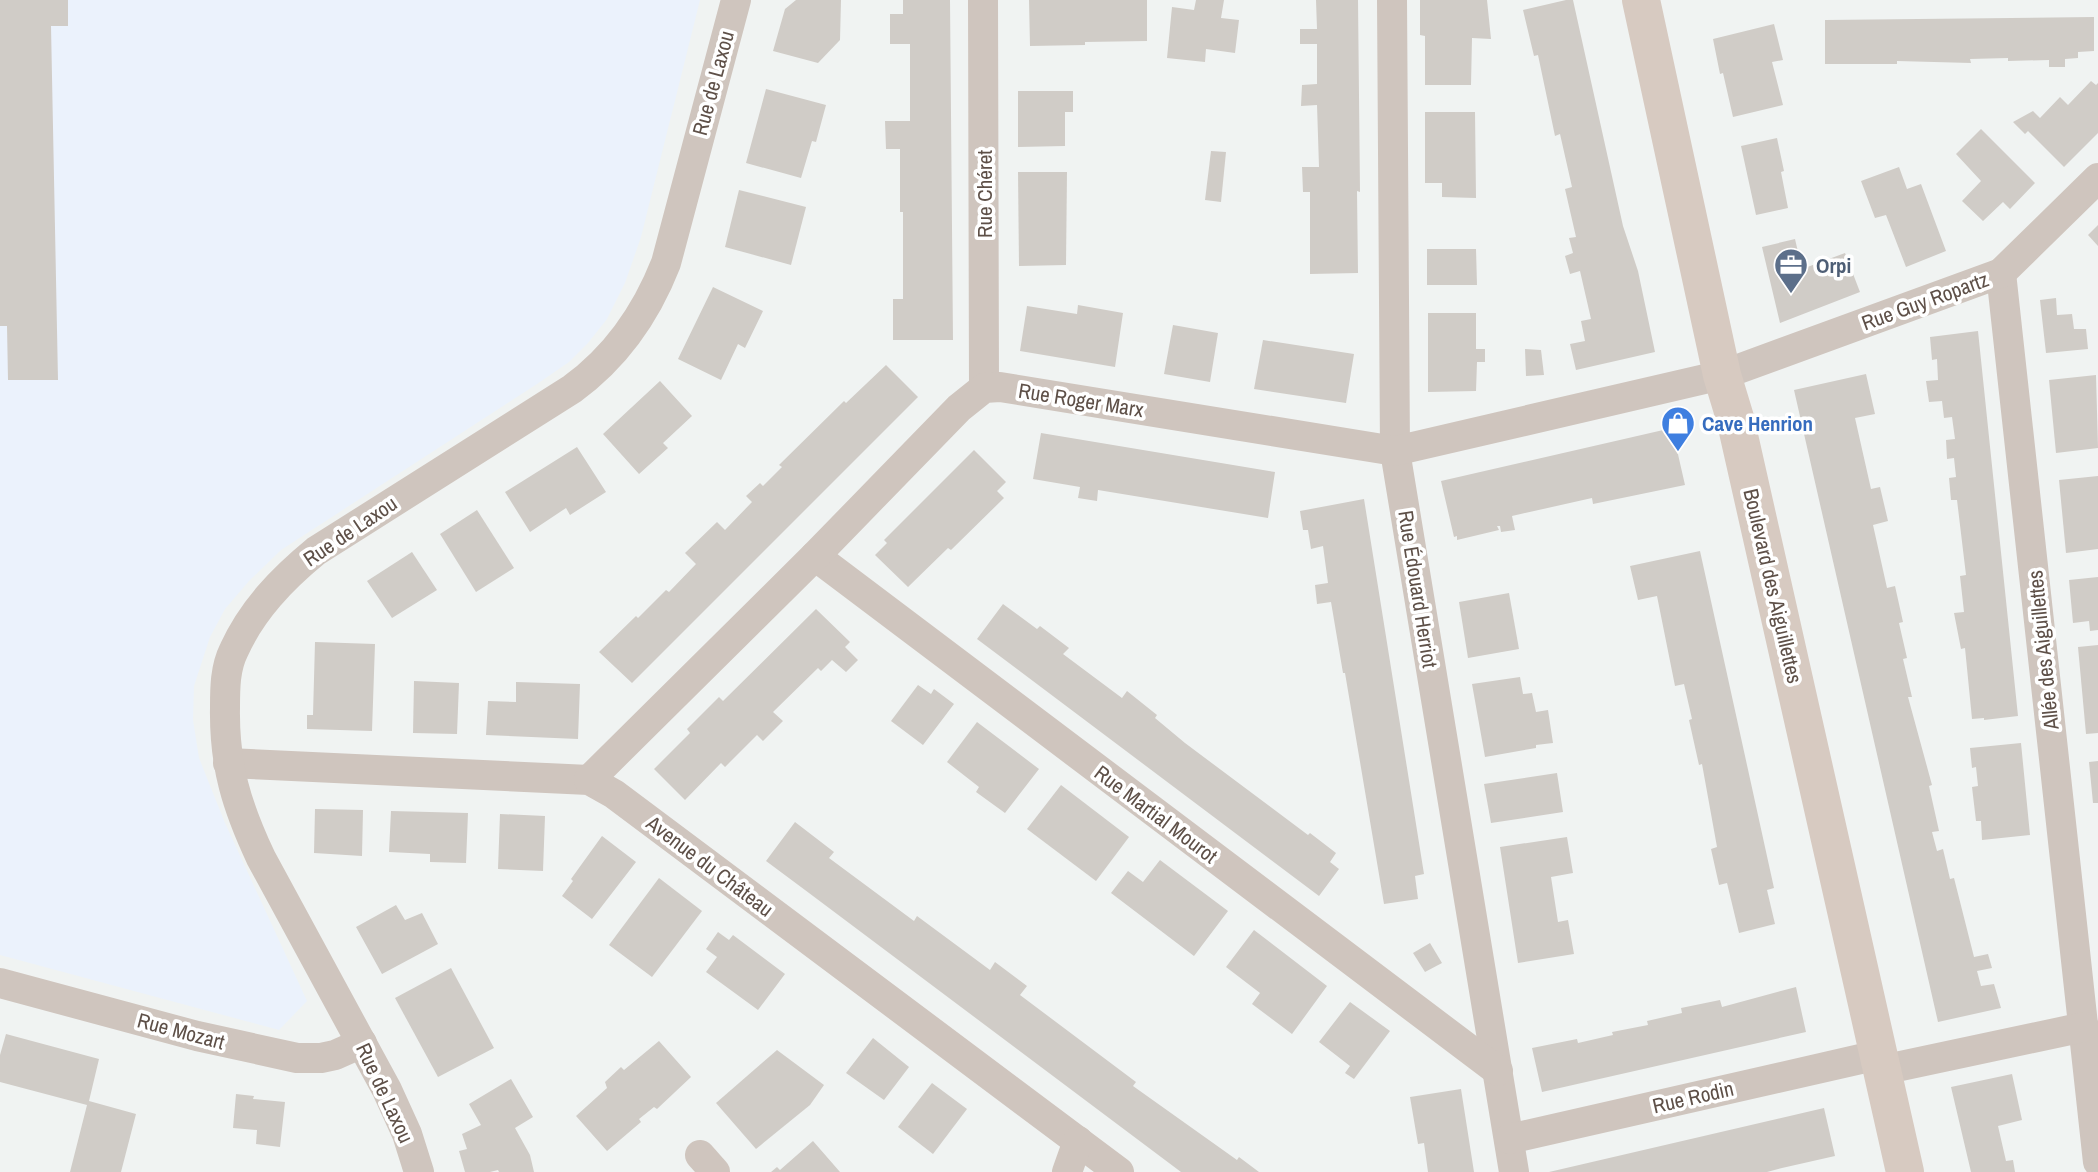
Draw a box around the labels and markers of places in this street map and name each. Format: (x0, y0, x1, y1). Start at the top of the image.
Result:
office icon: Orpi (1772, 246, 1810, 295)
place label: Orpi (1816, 251, 1851, 280)
shop icon: Cave Henrion (1659, 404, 1697, 453)
place label: Cave Henrion (1702, 409, 1813, 438)

